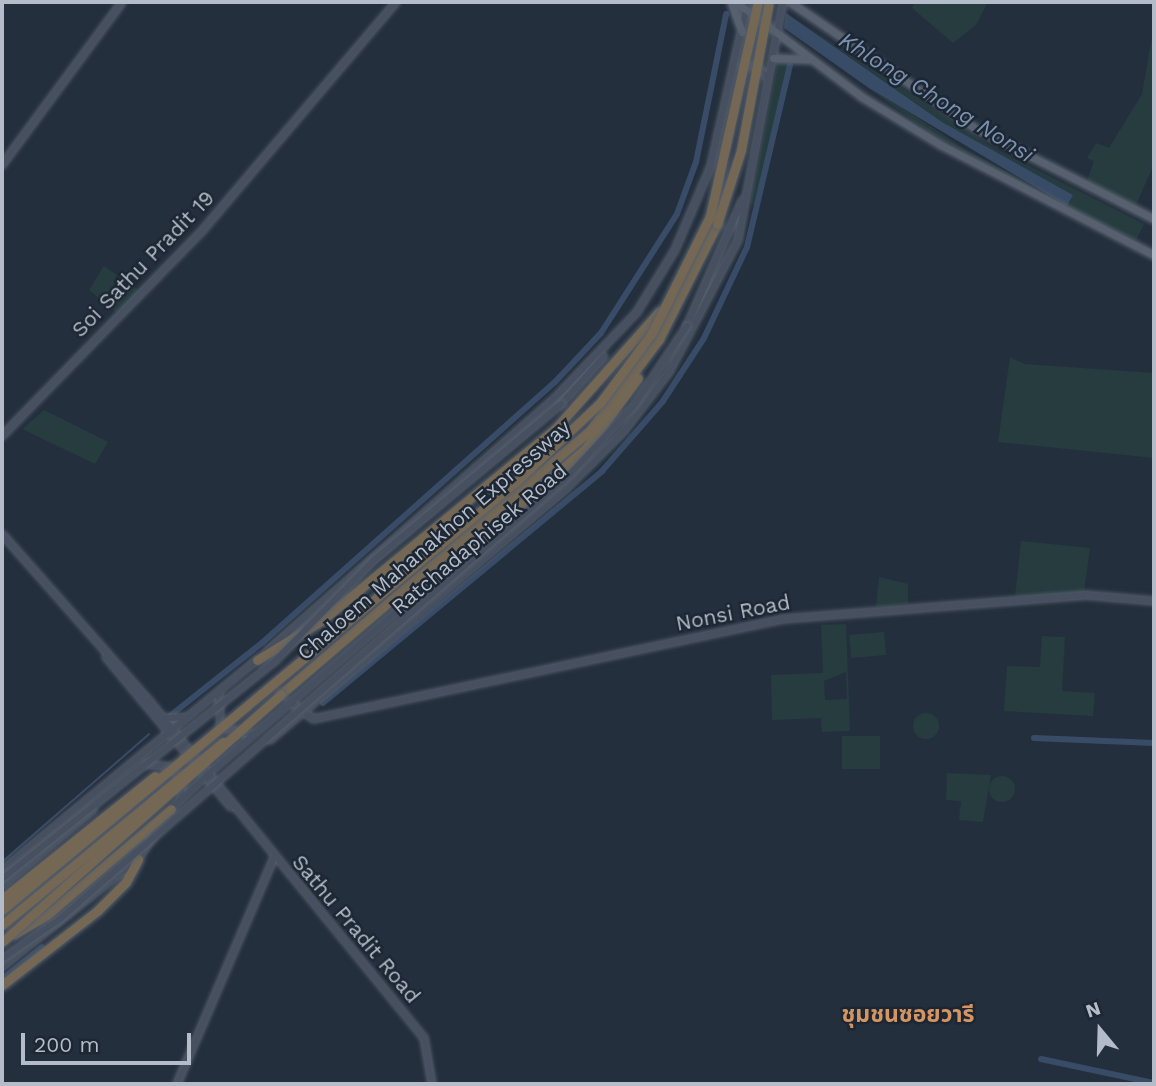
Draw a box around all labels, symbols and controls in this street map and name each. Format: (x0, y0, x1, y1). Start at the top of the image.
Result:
water label: Khlong Chong Nonsi (834, 27, 1038, 169)
street label: Soi Sathu Pradit 19 (66, 185, 220, 343)
street label: Chaloem Mahanakhon Expressway (292, 414, 576, 666)
street label: Ratchadaphisek Road (386, 458, 572, 620)
street label: Nonsi Road (674, 590, 792, 636)
street label: Sathu Pradit Road (287, 850, 425, 1008)
north arrow (1065, 995, 1135, 1065)
text: N (1083, 997, 1103, 1023)
district label: ชุมชนซอยวารี (842, 1001, 974, 1029)
scale bar (24, 1020, 194, 1064)
text: 200 m (34, 1032, 100, 1057)

